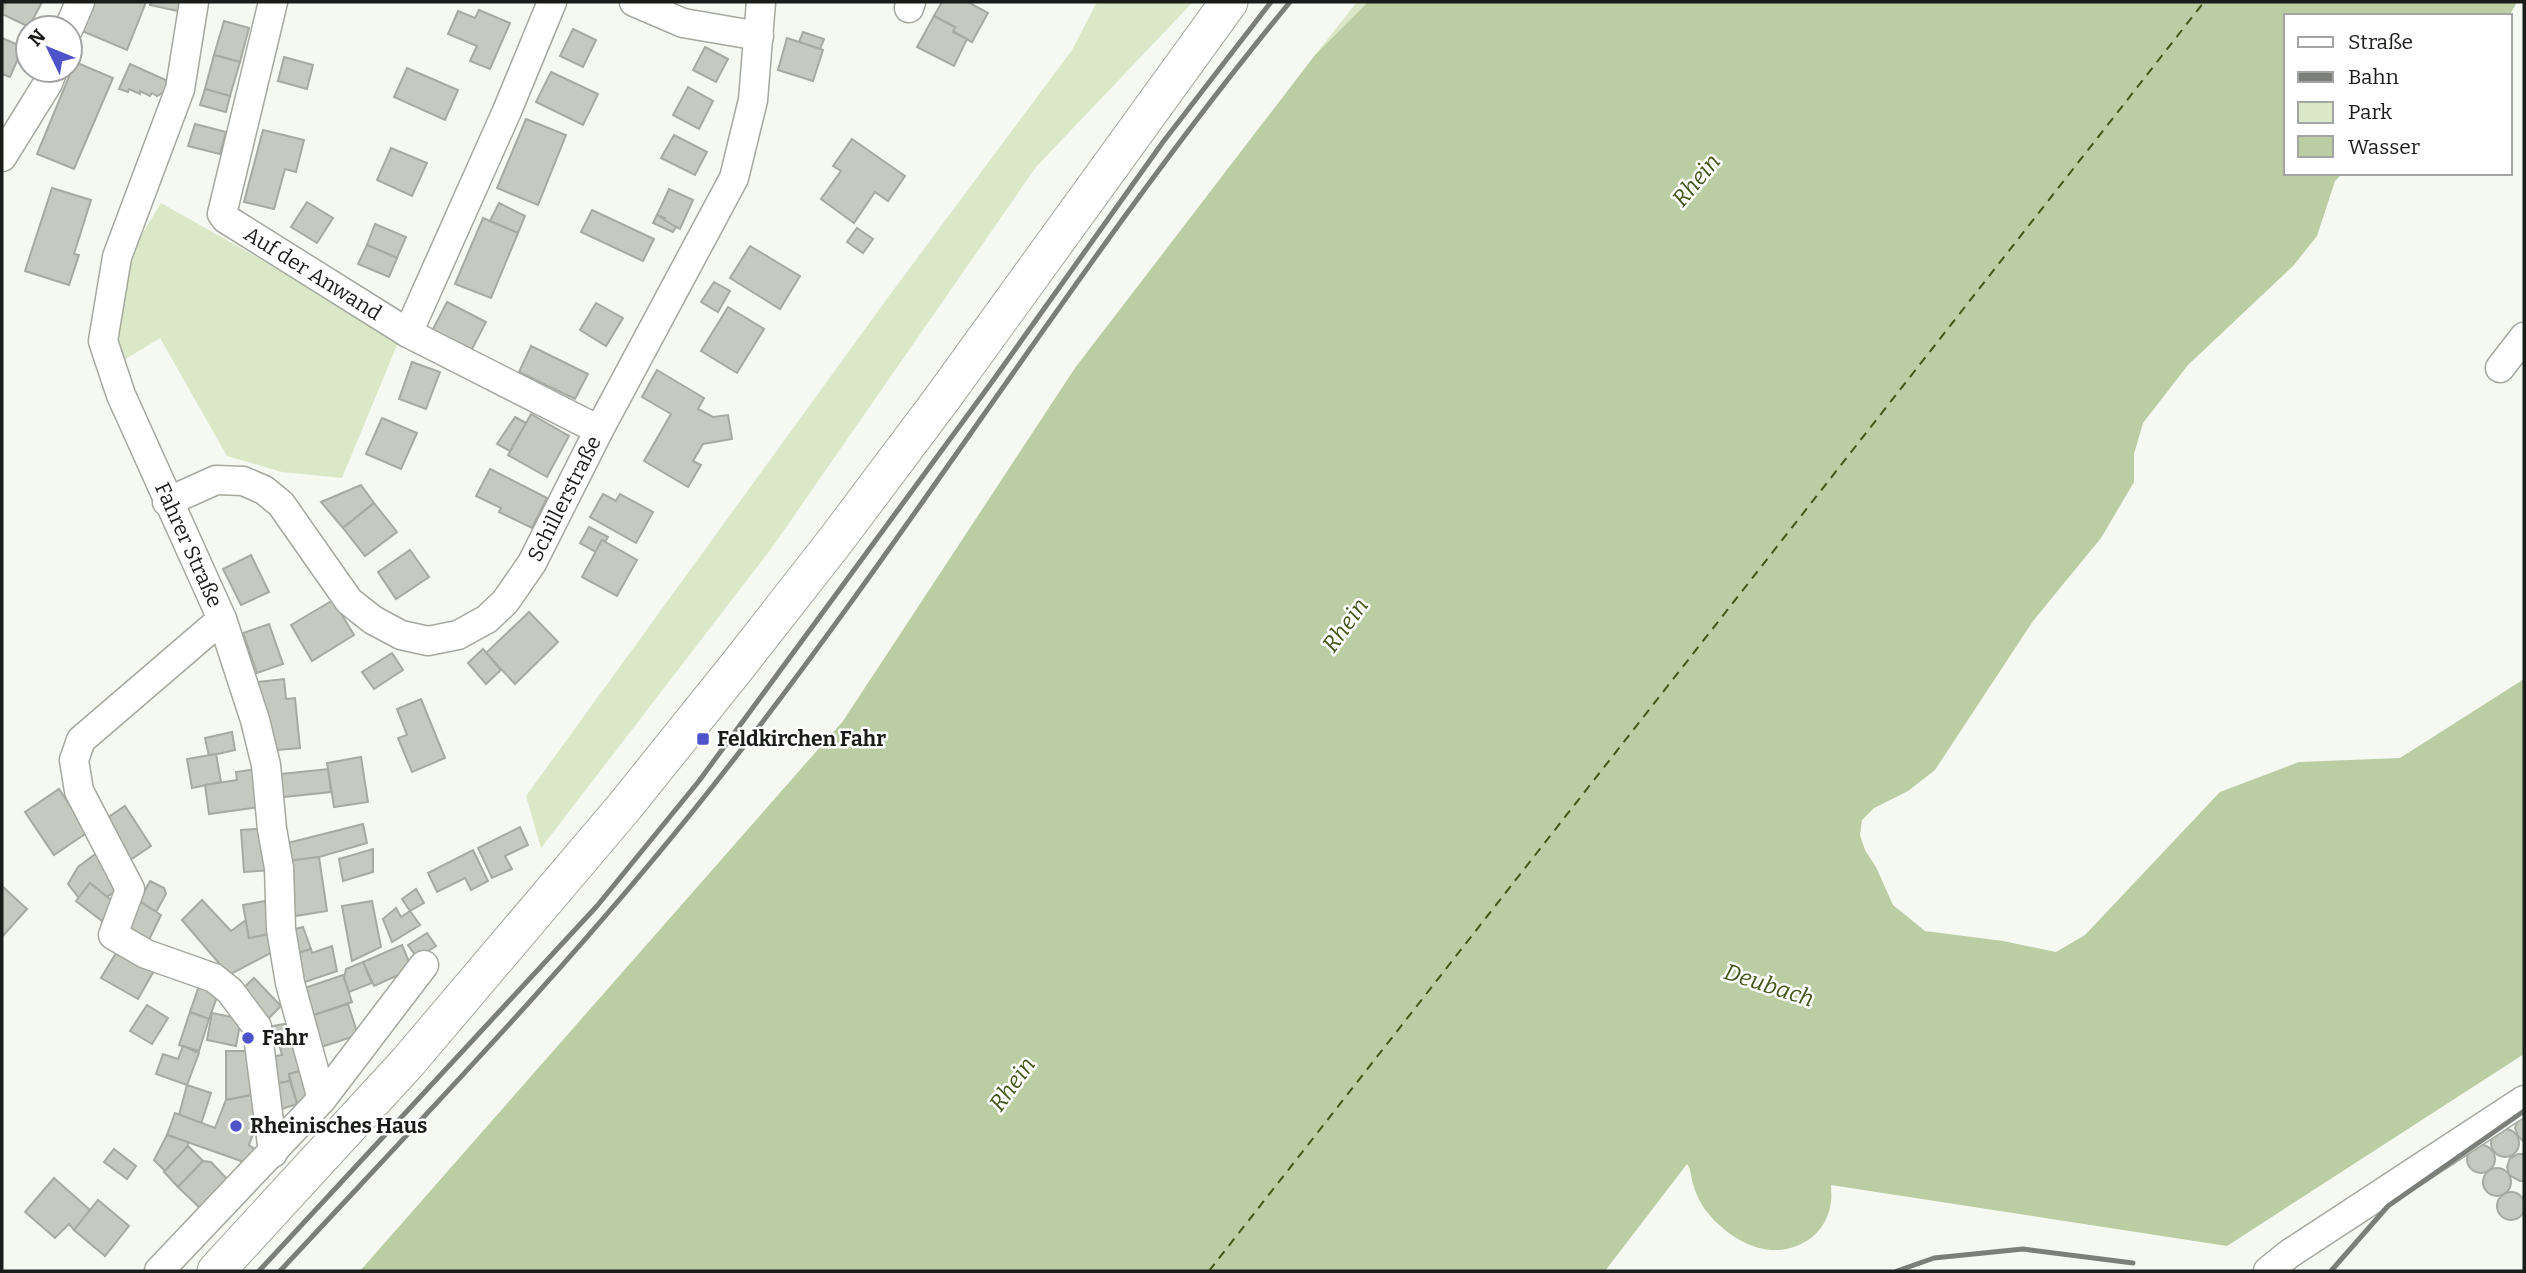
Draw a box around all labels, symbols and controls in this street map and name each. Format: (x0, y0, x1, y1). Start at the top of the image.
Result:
north arrow (14, 14, 84, 84)
legend (2284, 14, 2512, 175)
text: N (24, 24, 51, 51)
text: Straße (2348, 29, 2413, 55)
text: Bahn (2348, 64, 2399, 90)
text: Park (2348, 99, 2392, 125)
text: Wasser (2348, 134, 2420, 160)
water label: Rhein (1666, 148, 1726, 212)
street label: Auf der Anwand (239, 221, 386, 326)
street label: Schillerstraße (522, 431, 607, 566)
street label: Fahrer Straße (149, 478, 228, 612)
water label: Rhein (1316, 592, 1374, 658)
place label: Feldkirchen Fahr (717, 726, 886, 752)
marker: Feldkirchen Fahr (695, 731, 711, 747)
water label: Deubach (1721, 957, 1817, 1013)
place label: Fahr (262, 1025, 308, 1051)
marker: Fahr (240, 1030, 256, 1046)
water label: Rhein (983, 1051, 1041, 1117)
place label: Rheinisches Haus (250, 1113, 427, 1139)
marker: Rheinisches Haus (228, 1118, 244, 1134)

